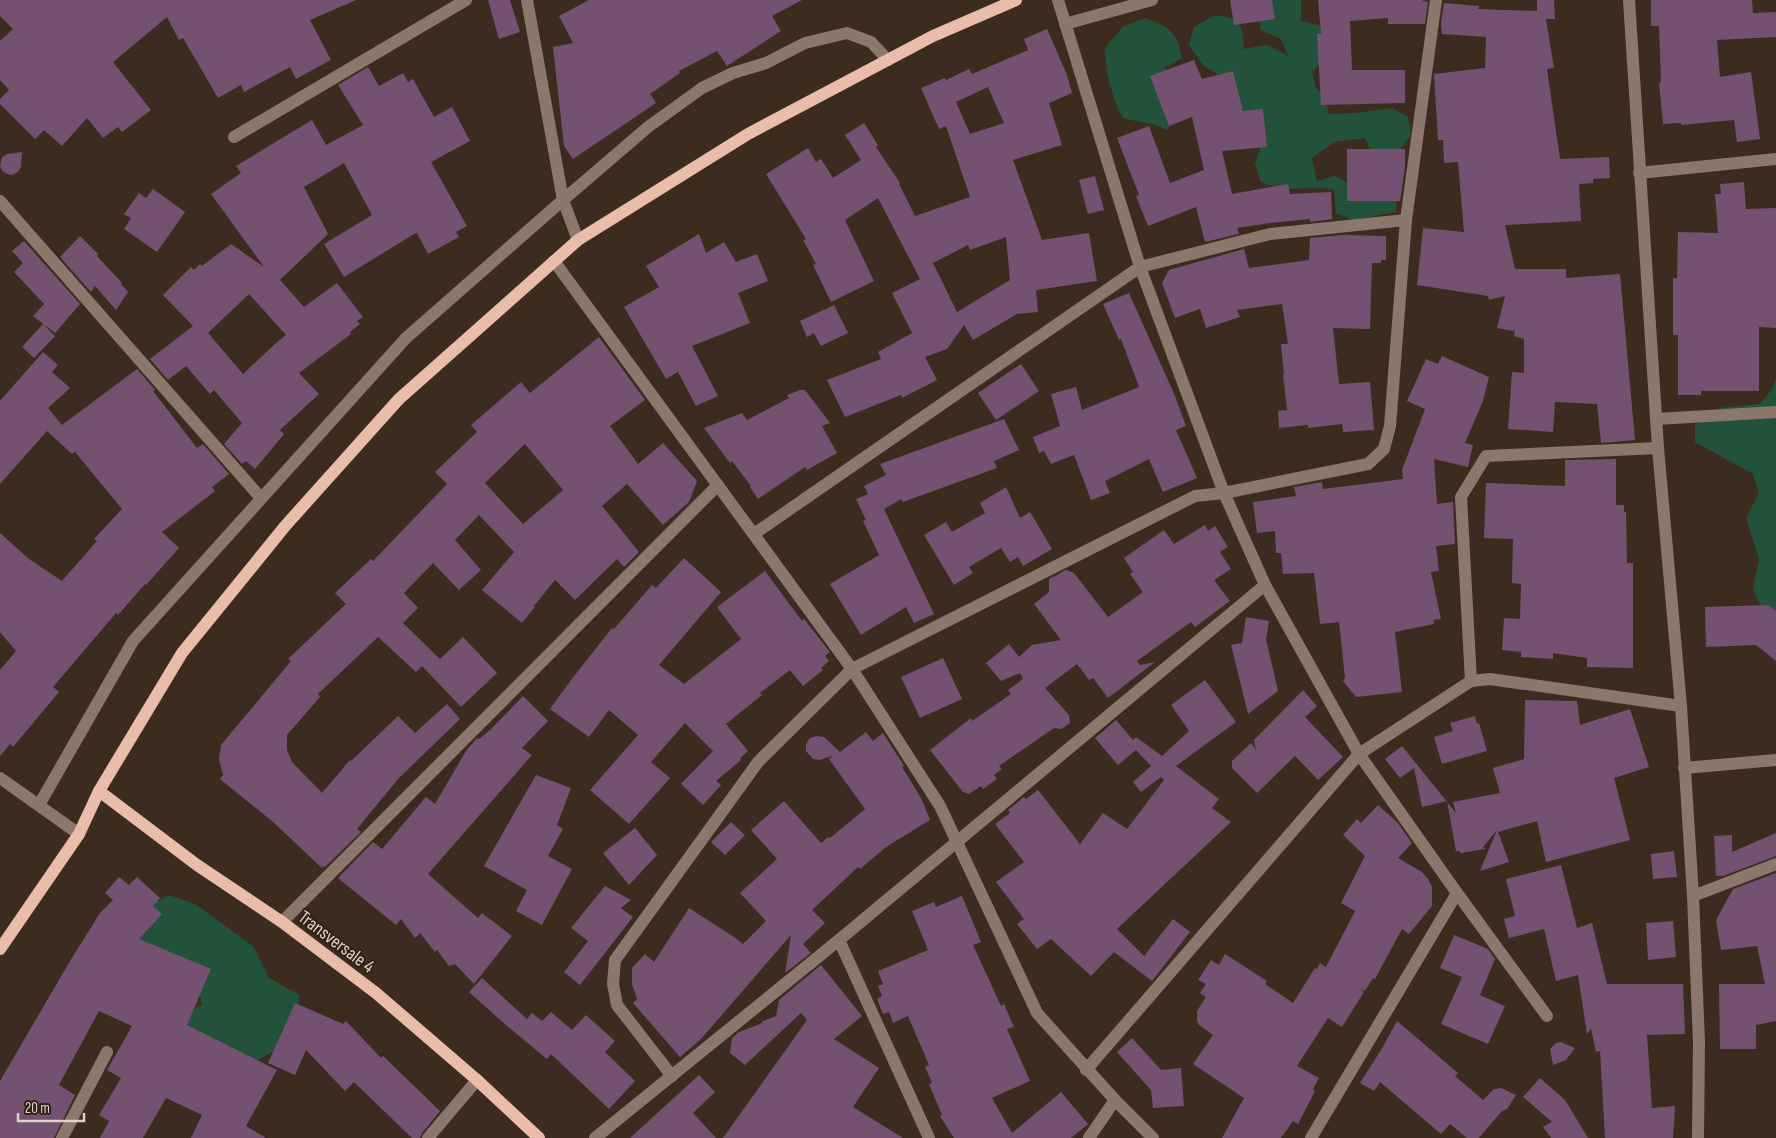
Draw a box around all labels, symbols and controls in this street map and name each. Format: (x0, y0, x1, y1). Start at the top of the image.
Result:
street label: Transversale 4 (293, 906, 379, 978)
scale bar (18, 1090, 84, 1122)
text: 20 m (25, 1099, 50, 1118)

